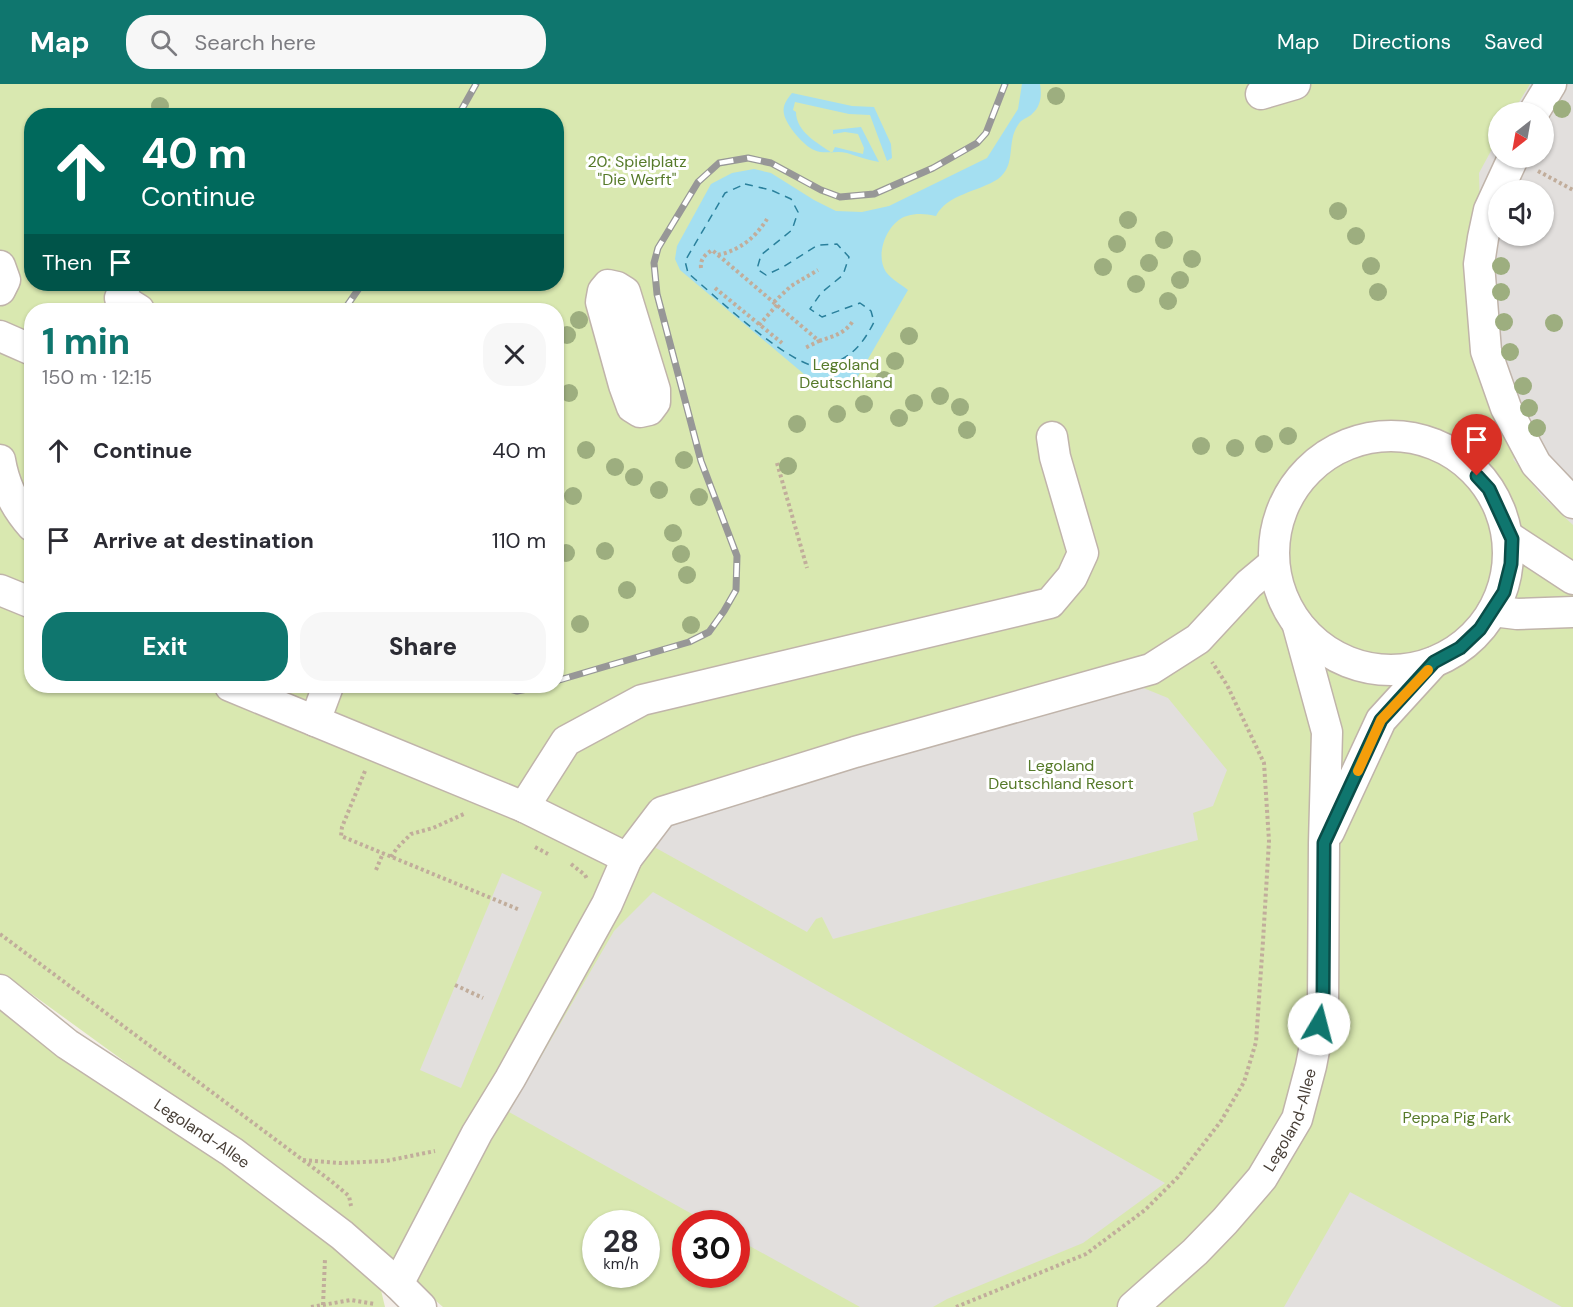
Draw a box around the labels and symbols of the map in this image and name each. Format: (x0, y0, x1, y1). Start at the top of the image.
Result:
north arrow (1488, 102, 1554, 168)
park label: 20: Spielplatz "Die Werft" (588, 151, 686, 190)
park label: Legoland Deutschland (799, 354, 893, 393)
pin (1451, 414, 1502, 476)
park label: Legoland Deutschland Resort (988, 755, 1134, 794)
position arrow (1287, 992, 1351, 1056)
street label: Legoland-Allee (1258, 1066, 1321, 1175)
street label: Legoland-Allee (150, 1094, 254, 1173)
park label: Peppa Pig Park (1403, 1107, 1511, 1128)
speed limit sign: 30 (672, 1210, 750, 1288)

